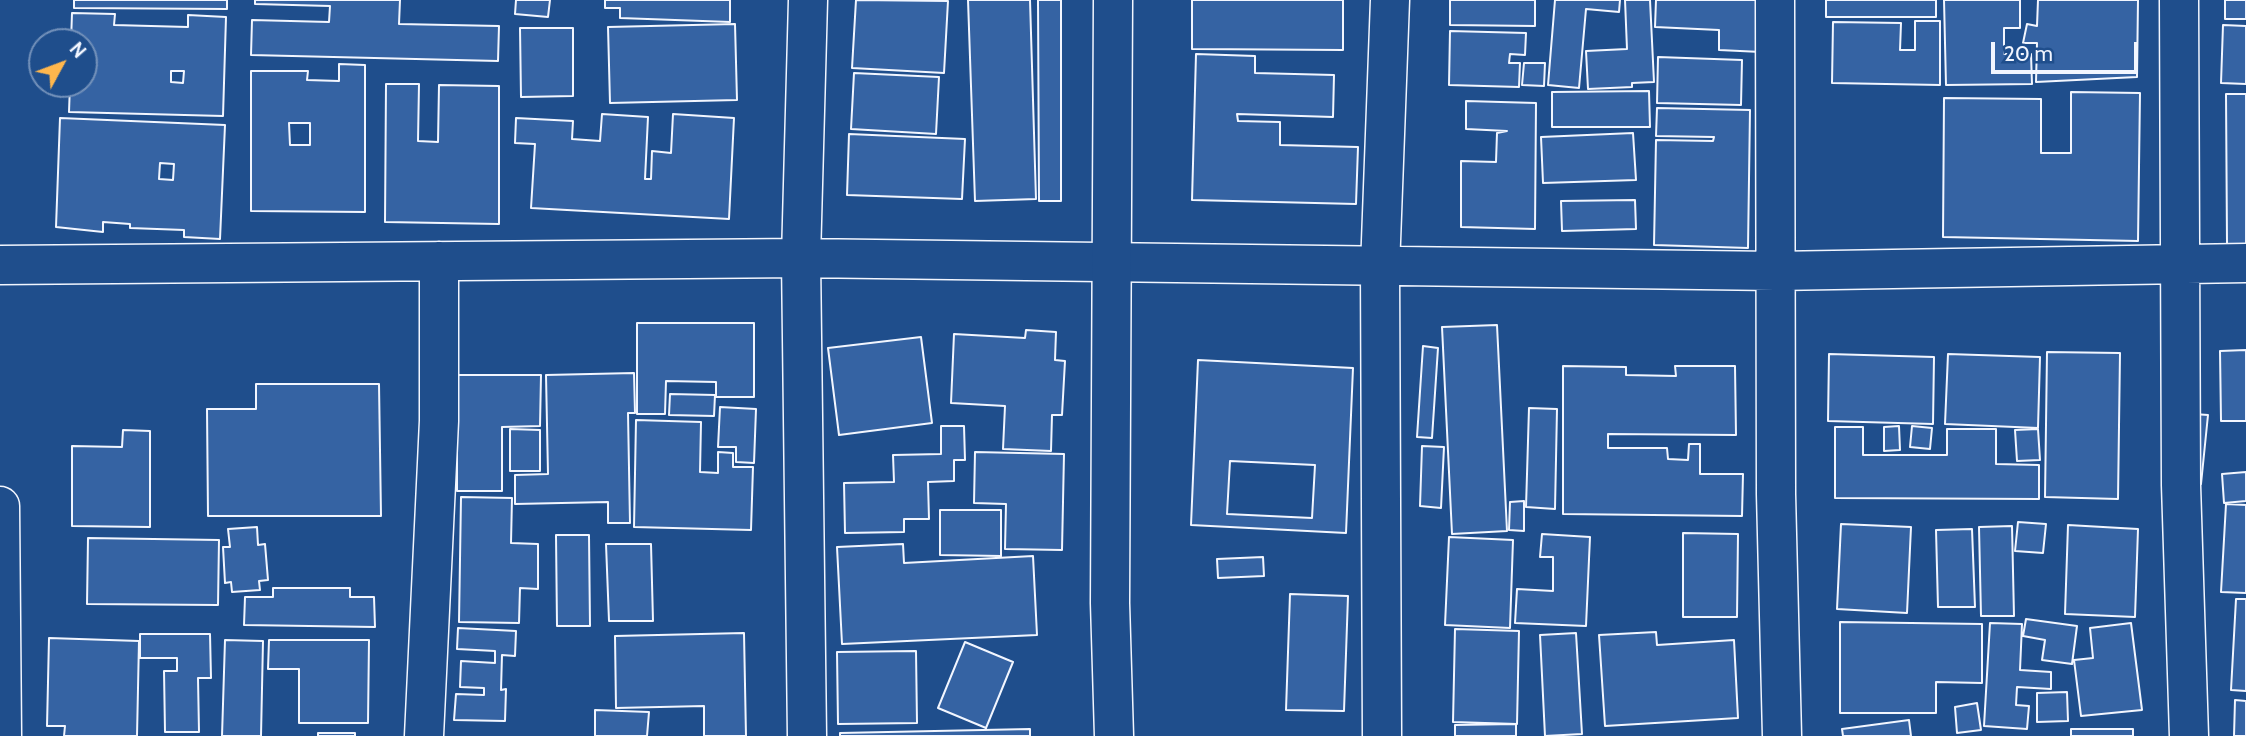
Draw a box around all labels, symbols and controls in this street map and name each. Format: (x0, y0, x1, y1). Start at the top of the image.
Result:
north arrow (28, 28, 98, 98)
scale bar (1994, 28, 2141, 72)
text: N (65, 38, 91, 63)
text: 20 m (2004, 41, 2053, 66)

